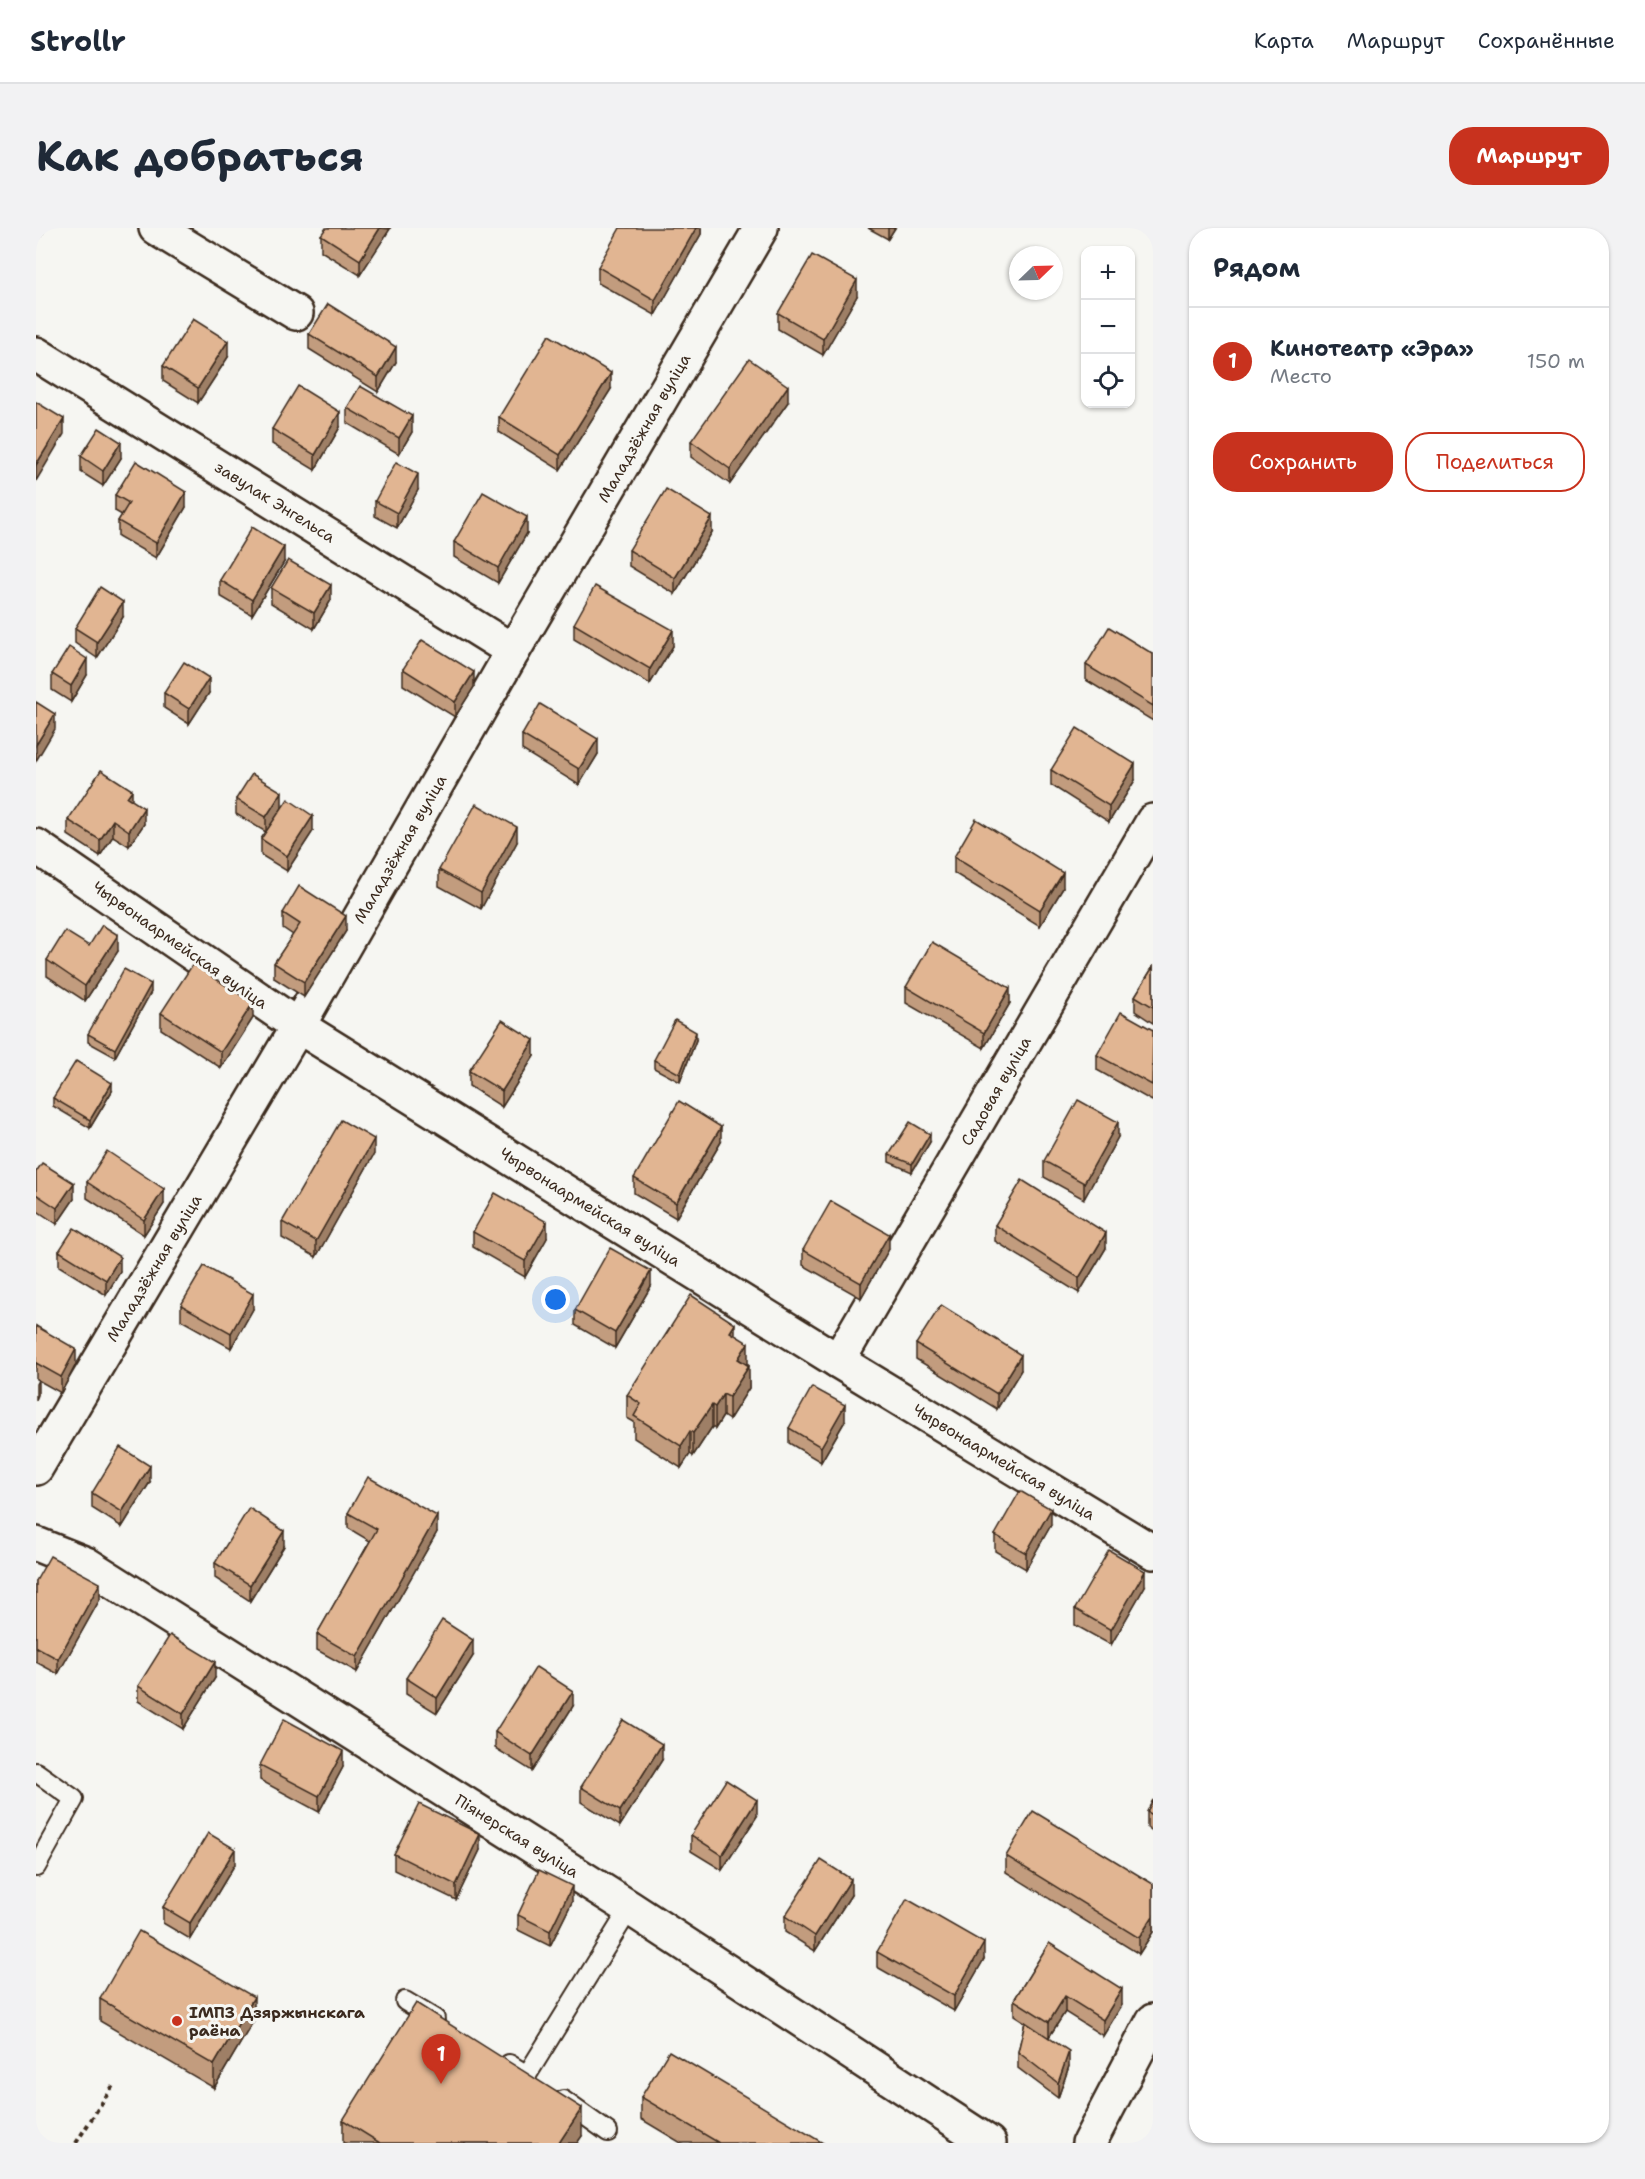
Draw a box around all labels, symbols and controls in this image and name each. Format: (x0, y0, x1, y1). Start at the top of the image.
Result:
text: Strollr (30, 22, 126, 60)
text: Карта (1254, 27, 1314, 55)
text: Маршрут (1347, 27, 1445, 55)
text: Сохранённые (1478, 27, 1615, 55)
button: Маршрут (1449, 127, 1609, 185)
text: Как добраться (36, 128, 364, 184)
north arrow (1009, 246, 1063, 300)
map controls (1081, 246, 1135, 408)
button: + (1081, 246, 1135, 300)
text: Рядом (1213, 250, 1300, 285)
button: − (1081, 300, 1135, 354)
text: Кинотеатр «Эра» (1270, 334, 1474, 363)
text: 1 (1228, 348, 1237, 374)
text: 150 m (1527, 348, 1585, 374)
street label: Маладзёжная вуліца (593, 350, 695, 506)
button: locate (1081, 354, 1135, 408)
text: Место (1270, 363, 1332, 389)
button: Сохранить (1213, 432, 1393, 492)
button: Поделиться (1405, 432, 1585, 492)
street label: завулак Энгельса (211, 457, 339, 548)
street label: Маладзёжная вуліца (349, 771, 451, 927)
street label: Чырвонаармейская вуліца (88, 876, 272, 1014)
street label: Садовая вуліца (956, 1033, 1036, 1149)
street label: Чырвонаармейская вуліца (496, 1143, 684, 1271)
street label: Маладзёжная вуліца (102, 1190, 206, 1346)
your location (541, 1285, 570, 1314)
street label: Чырвонаармейская вуліца (909, 1399, 1099, 1525)
street label: Піянерская вуліца (451, 1789, 583, 1883)
place label: ІМПЗ Дзяржынскага раёна (189, 2002, 365, 2041)
marker: ІМПЗ Дзяржынскага раёна (170, 2014, 184, 2028)
pin: 1 (422, 2034, 460, 2084)

